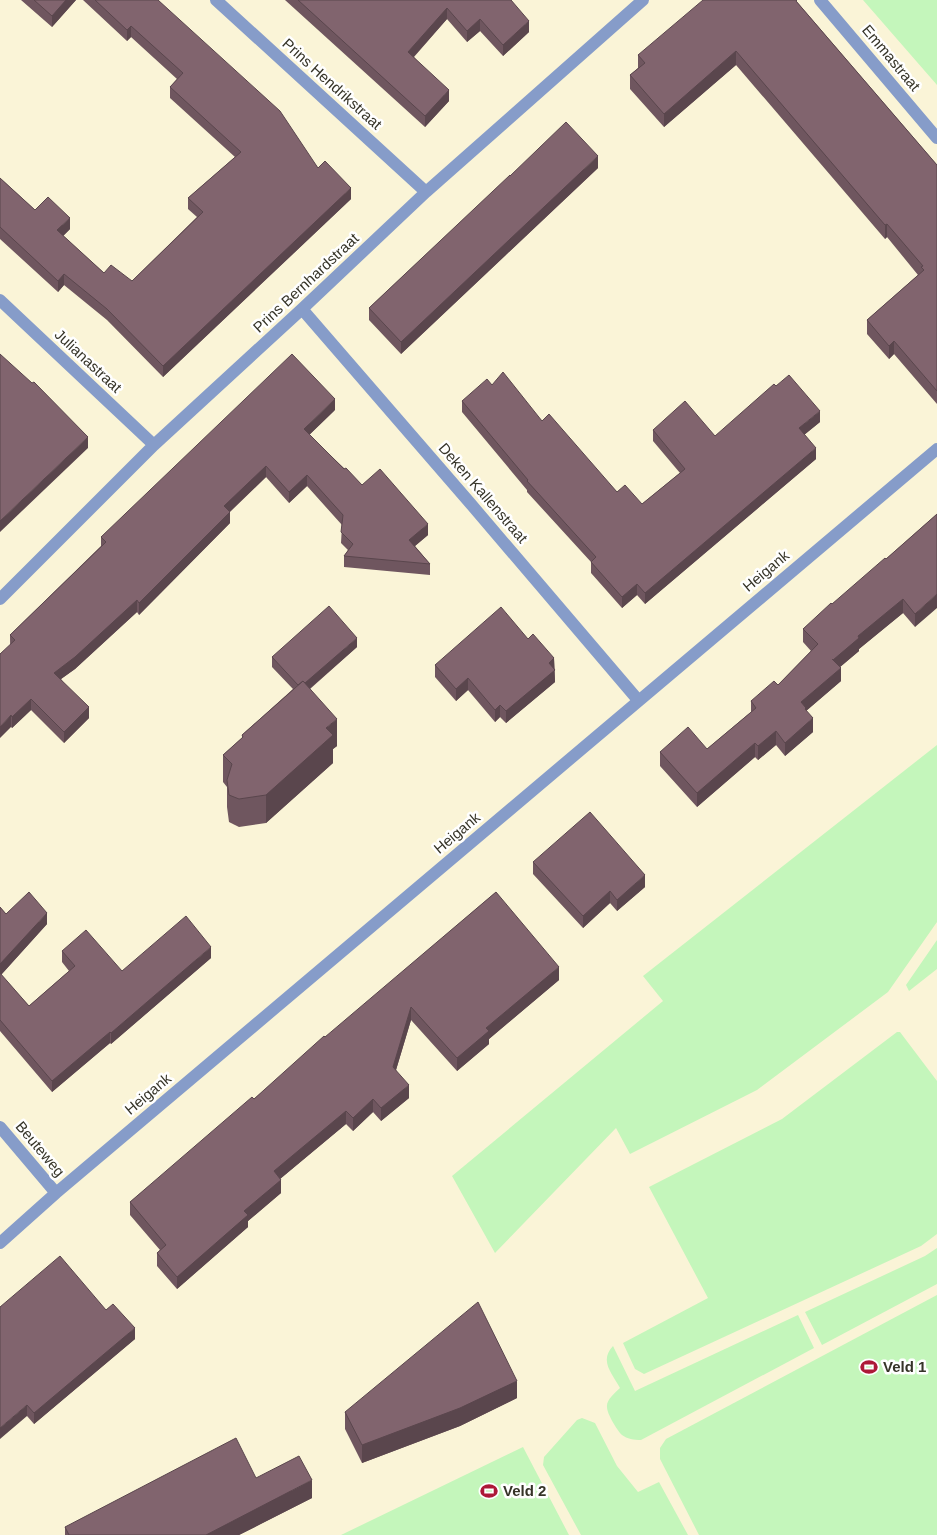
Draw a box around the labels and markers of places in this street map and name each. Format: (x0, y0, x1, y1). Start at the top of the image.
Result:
sports icon: Veld 1 (859, 1357, 879, 1377)
place label: Veld 1 (883, 1358, 926, 1375)
sports icon: Veld 2 (479, 1481, 499, 1501)
place label: Veld 2 (503, 1482, 546, 1499)

